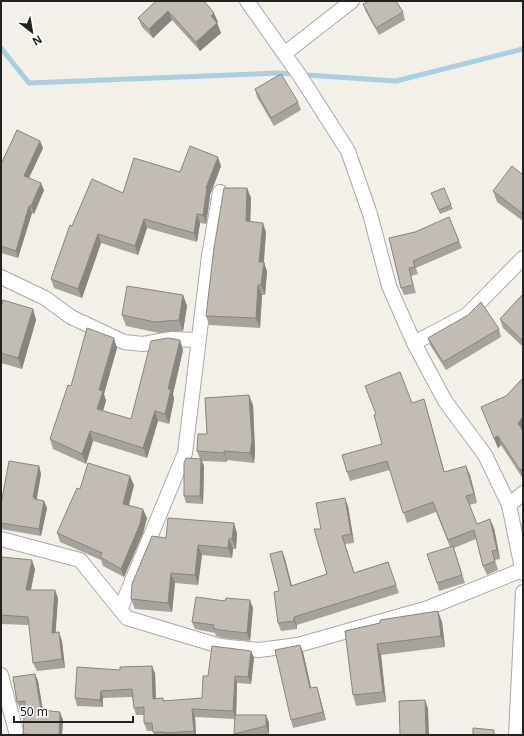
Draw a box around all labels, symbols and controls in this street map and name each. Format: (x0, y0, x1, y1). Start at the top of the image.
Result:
north arrow (12, 12, 52, 52)
text: N (30, 32, 45, 50)
scale bar (14, 698, 133, 724)
text: 50 m (20, 703, 48, 720)

